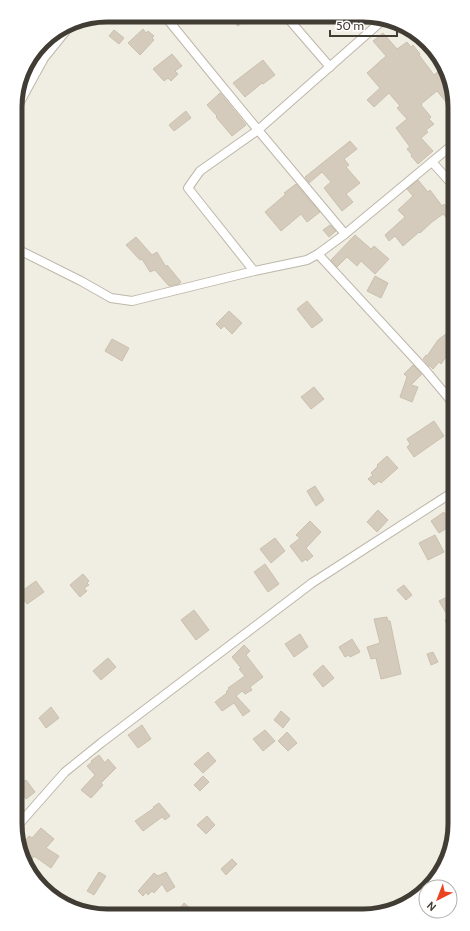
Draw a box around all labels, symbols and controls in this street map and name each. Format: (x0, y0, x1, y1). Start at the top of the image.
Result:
scale bar (330, 12, 397, 38)
text: 50 m (336, 18, 364, 33)
north arrow (418, 879, 458, 919)
text: N (424, 899, 439, 914)

